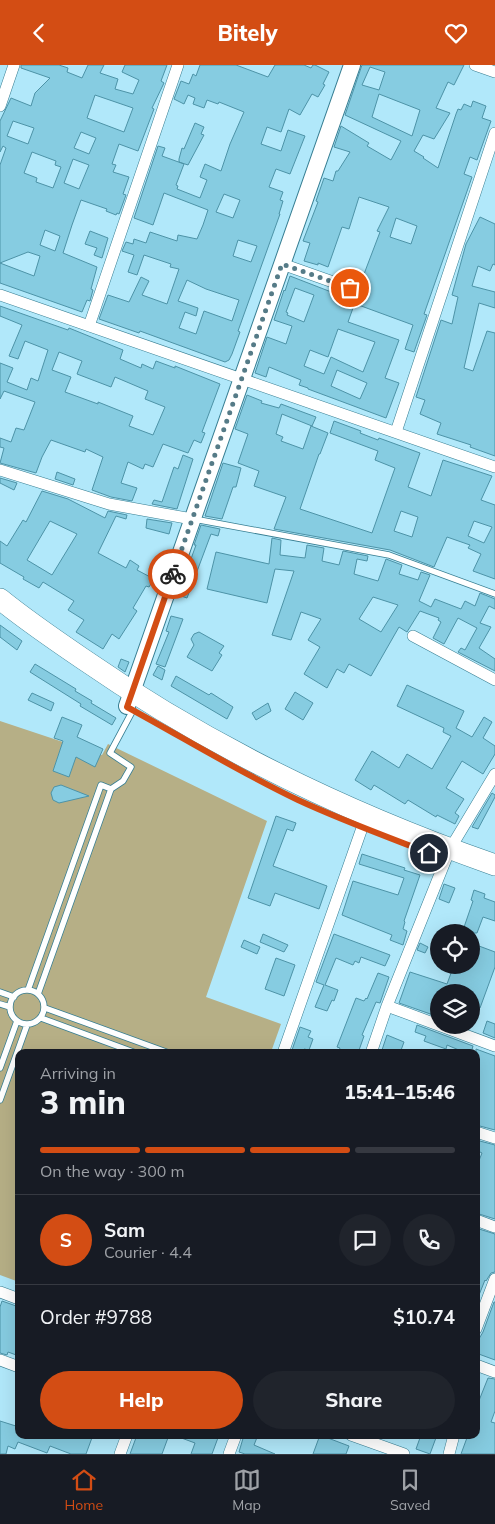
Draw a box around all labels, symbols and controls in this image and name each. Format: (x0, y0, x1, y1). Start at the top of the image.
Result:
icon: back (25, 19, 53, 47)
text: Bitely (217, 19, 278, 47)
icon: heart (442, 19, 470, 47)
pin (329, 267, 371, 309)
icon: bag (336, 274, 364, 302)
courier (148, 549, 198, 599)
icon: bike (159, 560, 187, 588)
pin (408, 832, 450, 874)
icon: home (415, 839, 443, 867)
map controls (430, 924, 480, 1034)
button: locate (430, 924, 480, 974)
button: layers (430, 984, 480, 1034)
text: Arriving in (40, 1063, 116, 1083)
text: 15:41–15:46 (344, 1080, 455, 1104)
text: 3 min (40, 1082, 126, 1122)
text: On the way · 300 m (40, 1161, 185, 1181)
button: chat (339, 1214, 391, 1266)
button: phone (403, 1214, 455, 1266)
text: Sam (104, 1218, 145, 1242)
text: S (60, 1228, 72, 1252)
text: Courier · 4.4 (104, 1242, 192, 1262)
text: Order #9788 (40, 1305, 152, 1329)
text: $10.74 (393, 1305, 455, 1329)
button: Help (40, 1371, 243, 1429)
button: Share (253, 1371, 455, 1429)
tab: Home (65, 1466, 103, 1514)
tab: Map (232, 1466, 261, 1514)
tab: Saved (390, 1466, 430, 1514)

